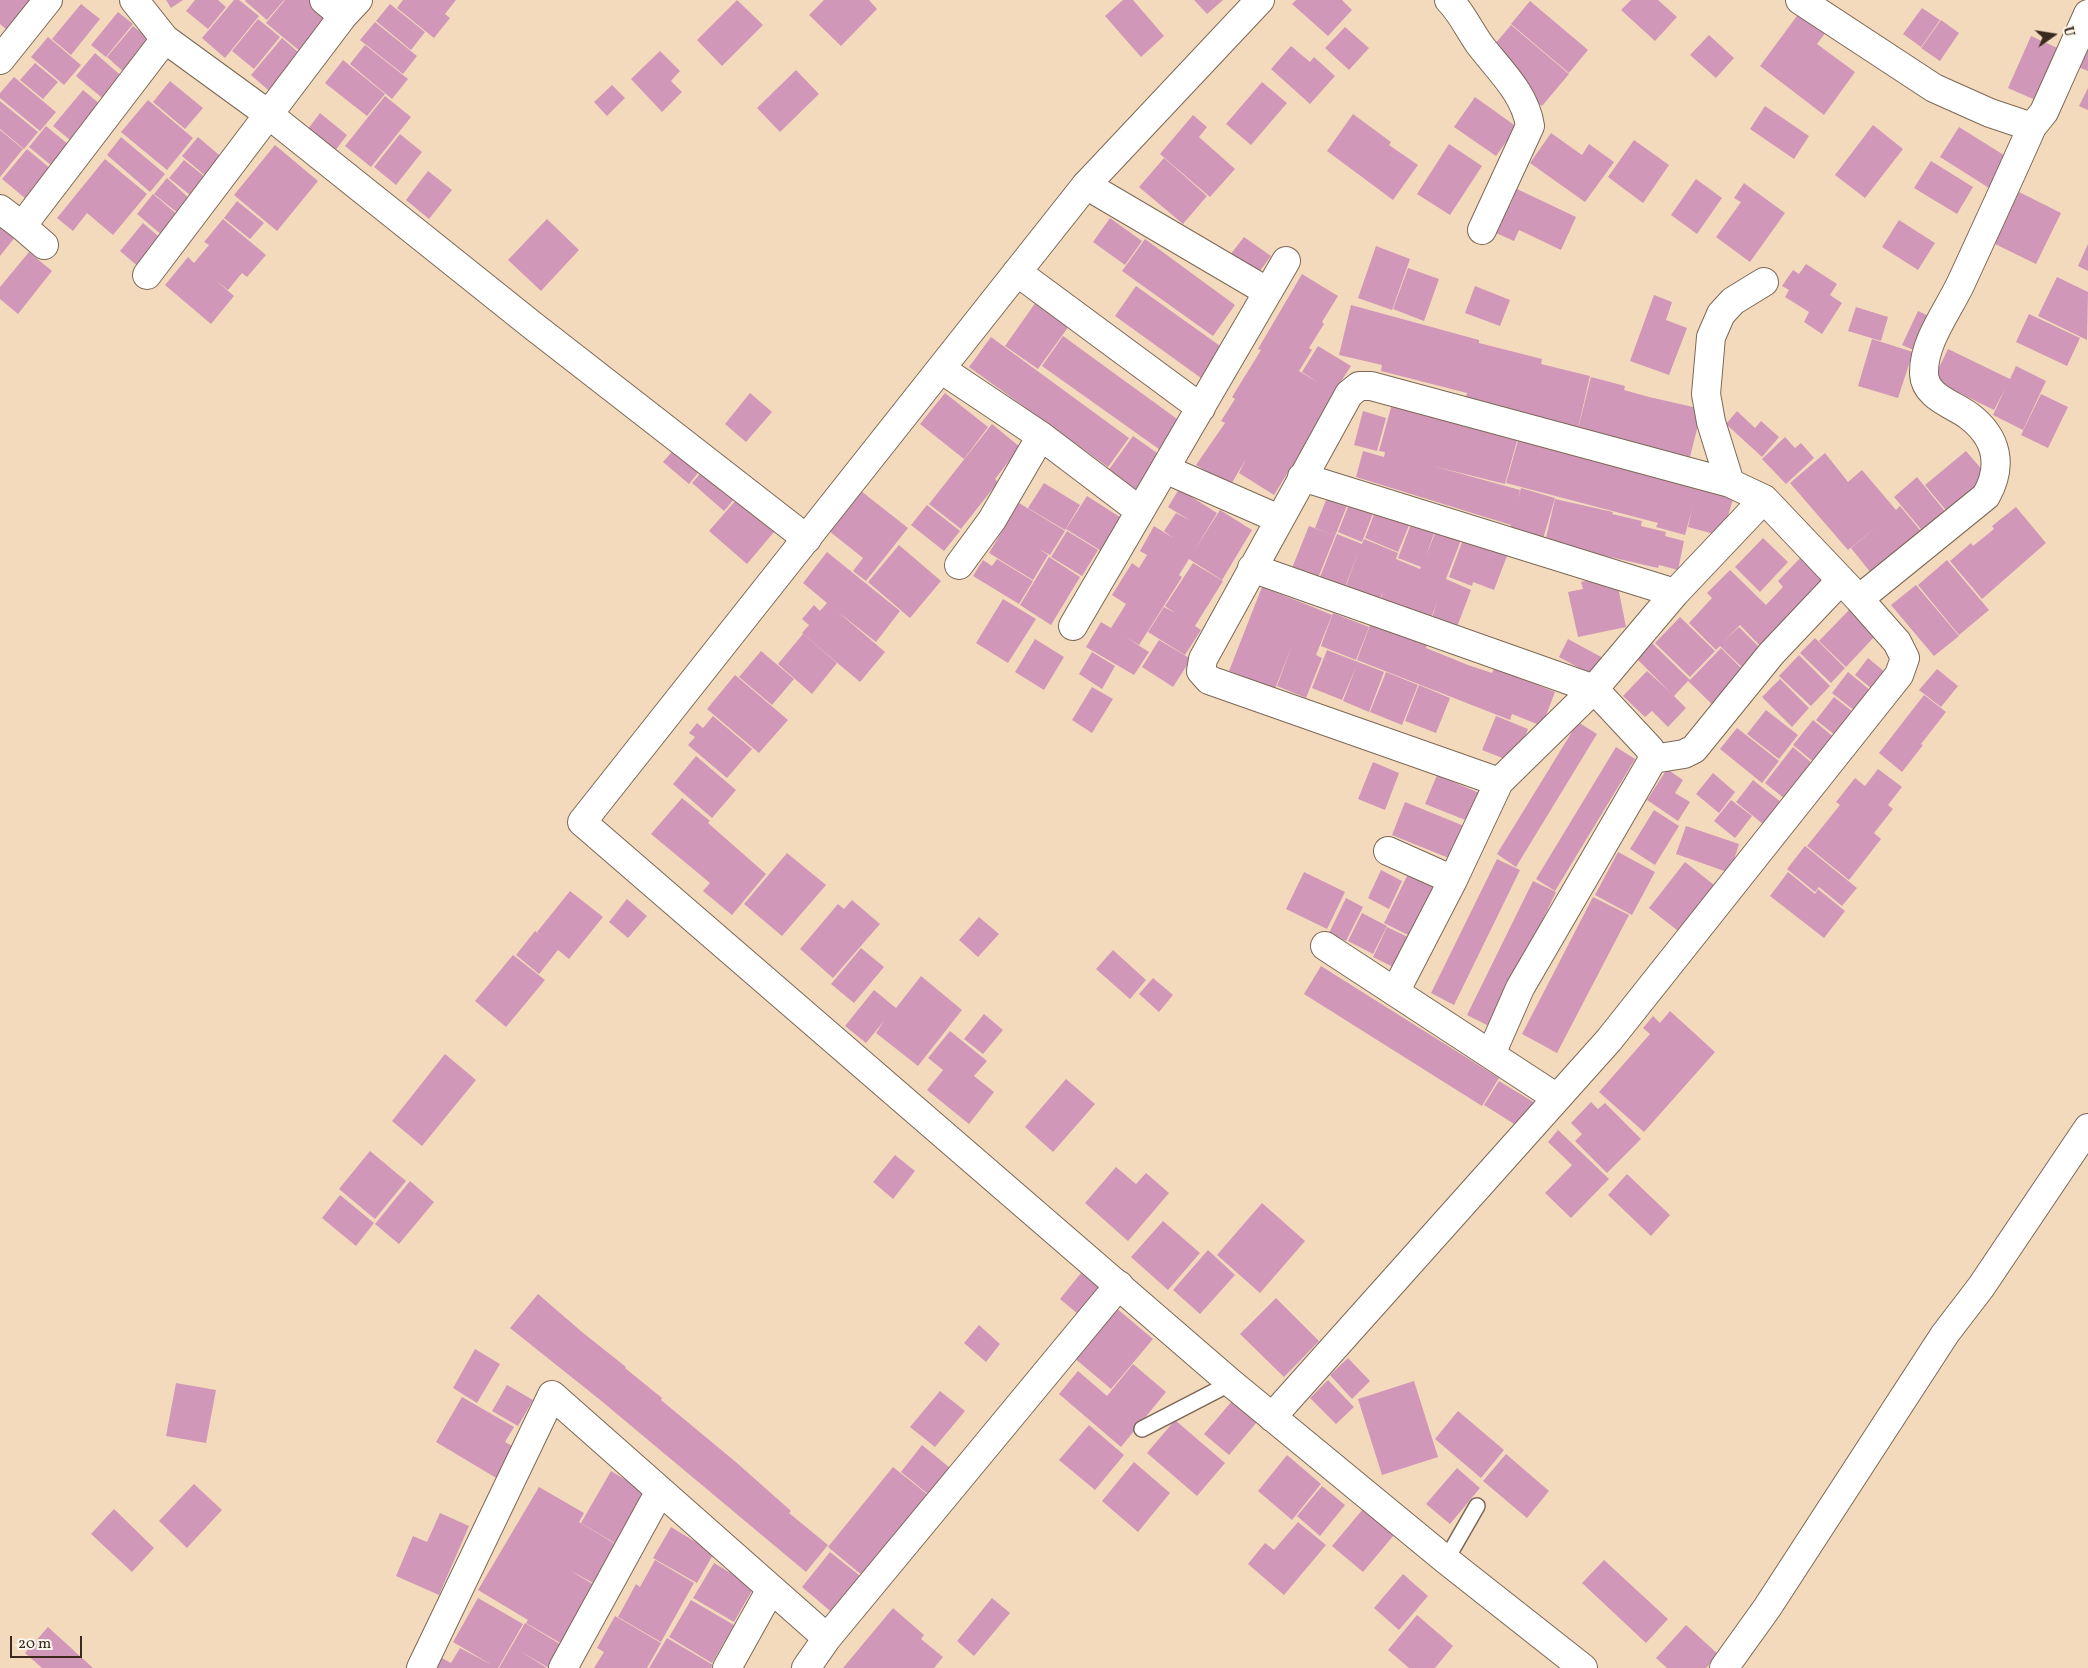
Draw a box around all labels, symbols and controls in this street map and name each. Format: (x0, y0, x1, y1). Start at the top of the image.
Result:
north arrow (2028, 10, 2078, 60)
text: U (2058, 25, 2078, 38)
scale bar (12, 1626, 85, 1658)
text: 20 m (18, 1634, 51, 1655)

